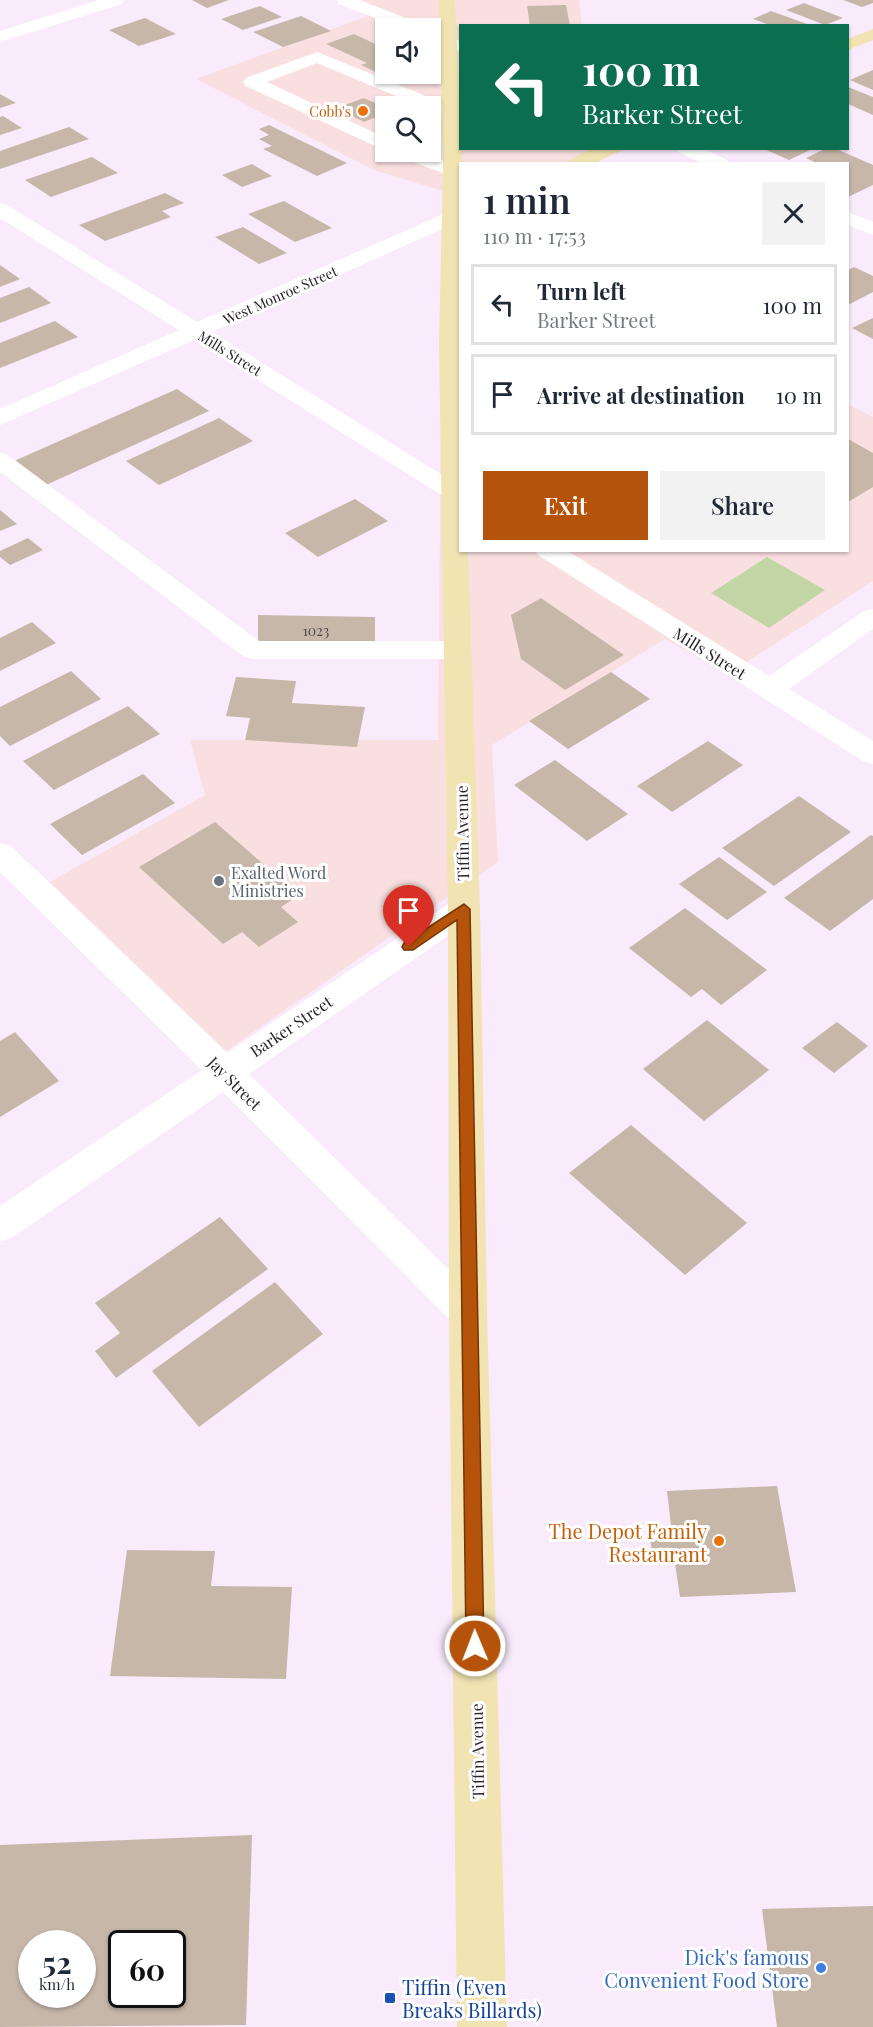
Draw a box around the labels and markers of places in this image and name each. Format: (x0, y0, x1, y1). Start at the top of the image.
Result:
place label: Cobb's (309, 102, 351, 121)
marker: Cobb's (356, 104, 370, 118)
place label: Exalted Word Ministries (231, 862, 326, 901)
marker: Exalted Word Ministries (212, 874, 226, 888)
pin (383, 885, 434, 947)
place label: The Depot Family Restaurant (548, 1517, 708, 1567)
marker: The Depot Family Restaurant (712, 1534, 726, 1548)
place label: Dick's famous Convenient Food Store (604, 1943, 809, 1993)
marker: Dick's famous Convenient Food Store (814, 1961, 828, 1975)
place label: Tiffin (Even Breaks Billards) (402, 1973, 542, 2023)
marker: Tiffin (Even Breaks Billards) (383, 1991, 397, 2005)

